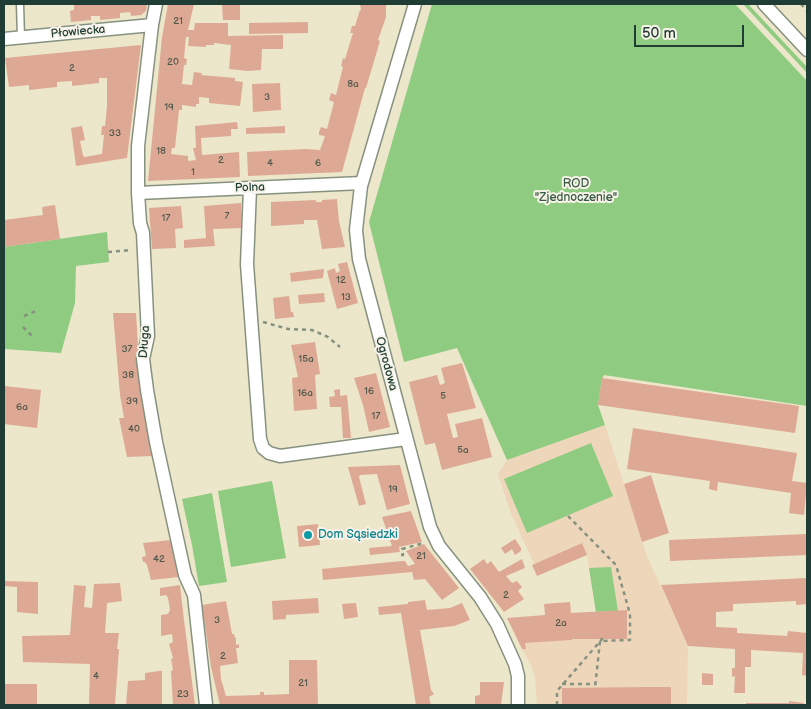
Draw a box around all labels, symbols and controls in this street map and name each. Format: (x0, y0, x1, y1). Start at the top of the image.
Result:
house number: 21 (173, 15, 183, 27)
scale bar (636, 15, 746, 47)
street label: Płowiecka (50, 22, 106, 42)
text: 50 m (642, 24, 676, 43)
house number: 20 (167, 56, 179, 68)
house number: 2 (69, 62, 75, 74)
house number: 8a (347, 78, 359, 90)
house number: 3 (264, 91, 270, 103)
house number: 19 (164, 101, 174, 113)
house number: 33 (109, 127, 121, 139)
house number: 18 (156, 145, 166, 157)
house number: 2 (218, 154, 224, 166)
house number: 4 (267, 157, 273, 169)
house number: 6 (315, 157, 321, 169)
house number: 1 (191, 166, 195, 178)
park label: ROD "Zjednoczenie" (535, 177, 617, 205)
street label: Polna (235, 180, 265, 196)
house number: 7 (225, 210, 229, 222)
house number: 17 (162, 212, 170, 224)
house number: 12 (336, 274, 346, 286)
house number: 13 (341, 291, 351, 303)
street label: Długa (137, 325, 153, 359)
street label: Ogrodowa (372, 335, 400, 393)
house number: 37 (121, 343, 133, 355)
house number: 15a (298, 353, 314, 365)
house number: 38 (122, 369, 134, 381)
house number: 16 (364, 385, 374, 397)
house number: 16a (297, 387, 313, 399)
house number: 5 (440, 390, 446, 402)
house number: 39 (126, 395, 138, 407)
house number: 6a (16, 401, 28, 413)
house number: 17 (372, 410, 380, 422)
house number: 40 (128, 423, 140, 435)
house number: 5a (457, 444, 469, 456)
house number: 19 (388, 483, 398, 495)
place label: Dom Sąsiedzki (318, 528, 398, 542)
marker: Dom Sąsiedzki (302, 529, 314, 541)
house number: 21 (416, 550, 426, 562)
house number: 42 (153, 553, 165, 565)
house number: 2 (503, 589, 509, 601)
house number: 3 (214, 614, 220, 626)
house number: 2a (555, 617, 567, 629)
house number: 2 (220, 650, 226, 662)
house number: 4 (93, 670, 99, 682)
house number: 21 (298, 677, 308, 689)
house number: 23 (177, 688, 189, 700)

